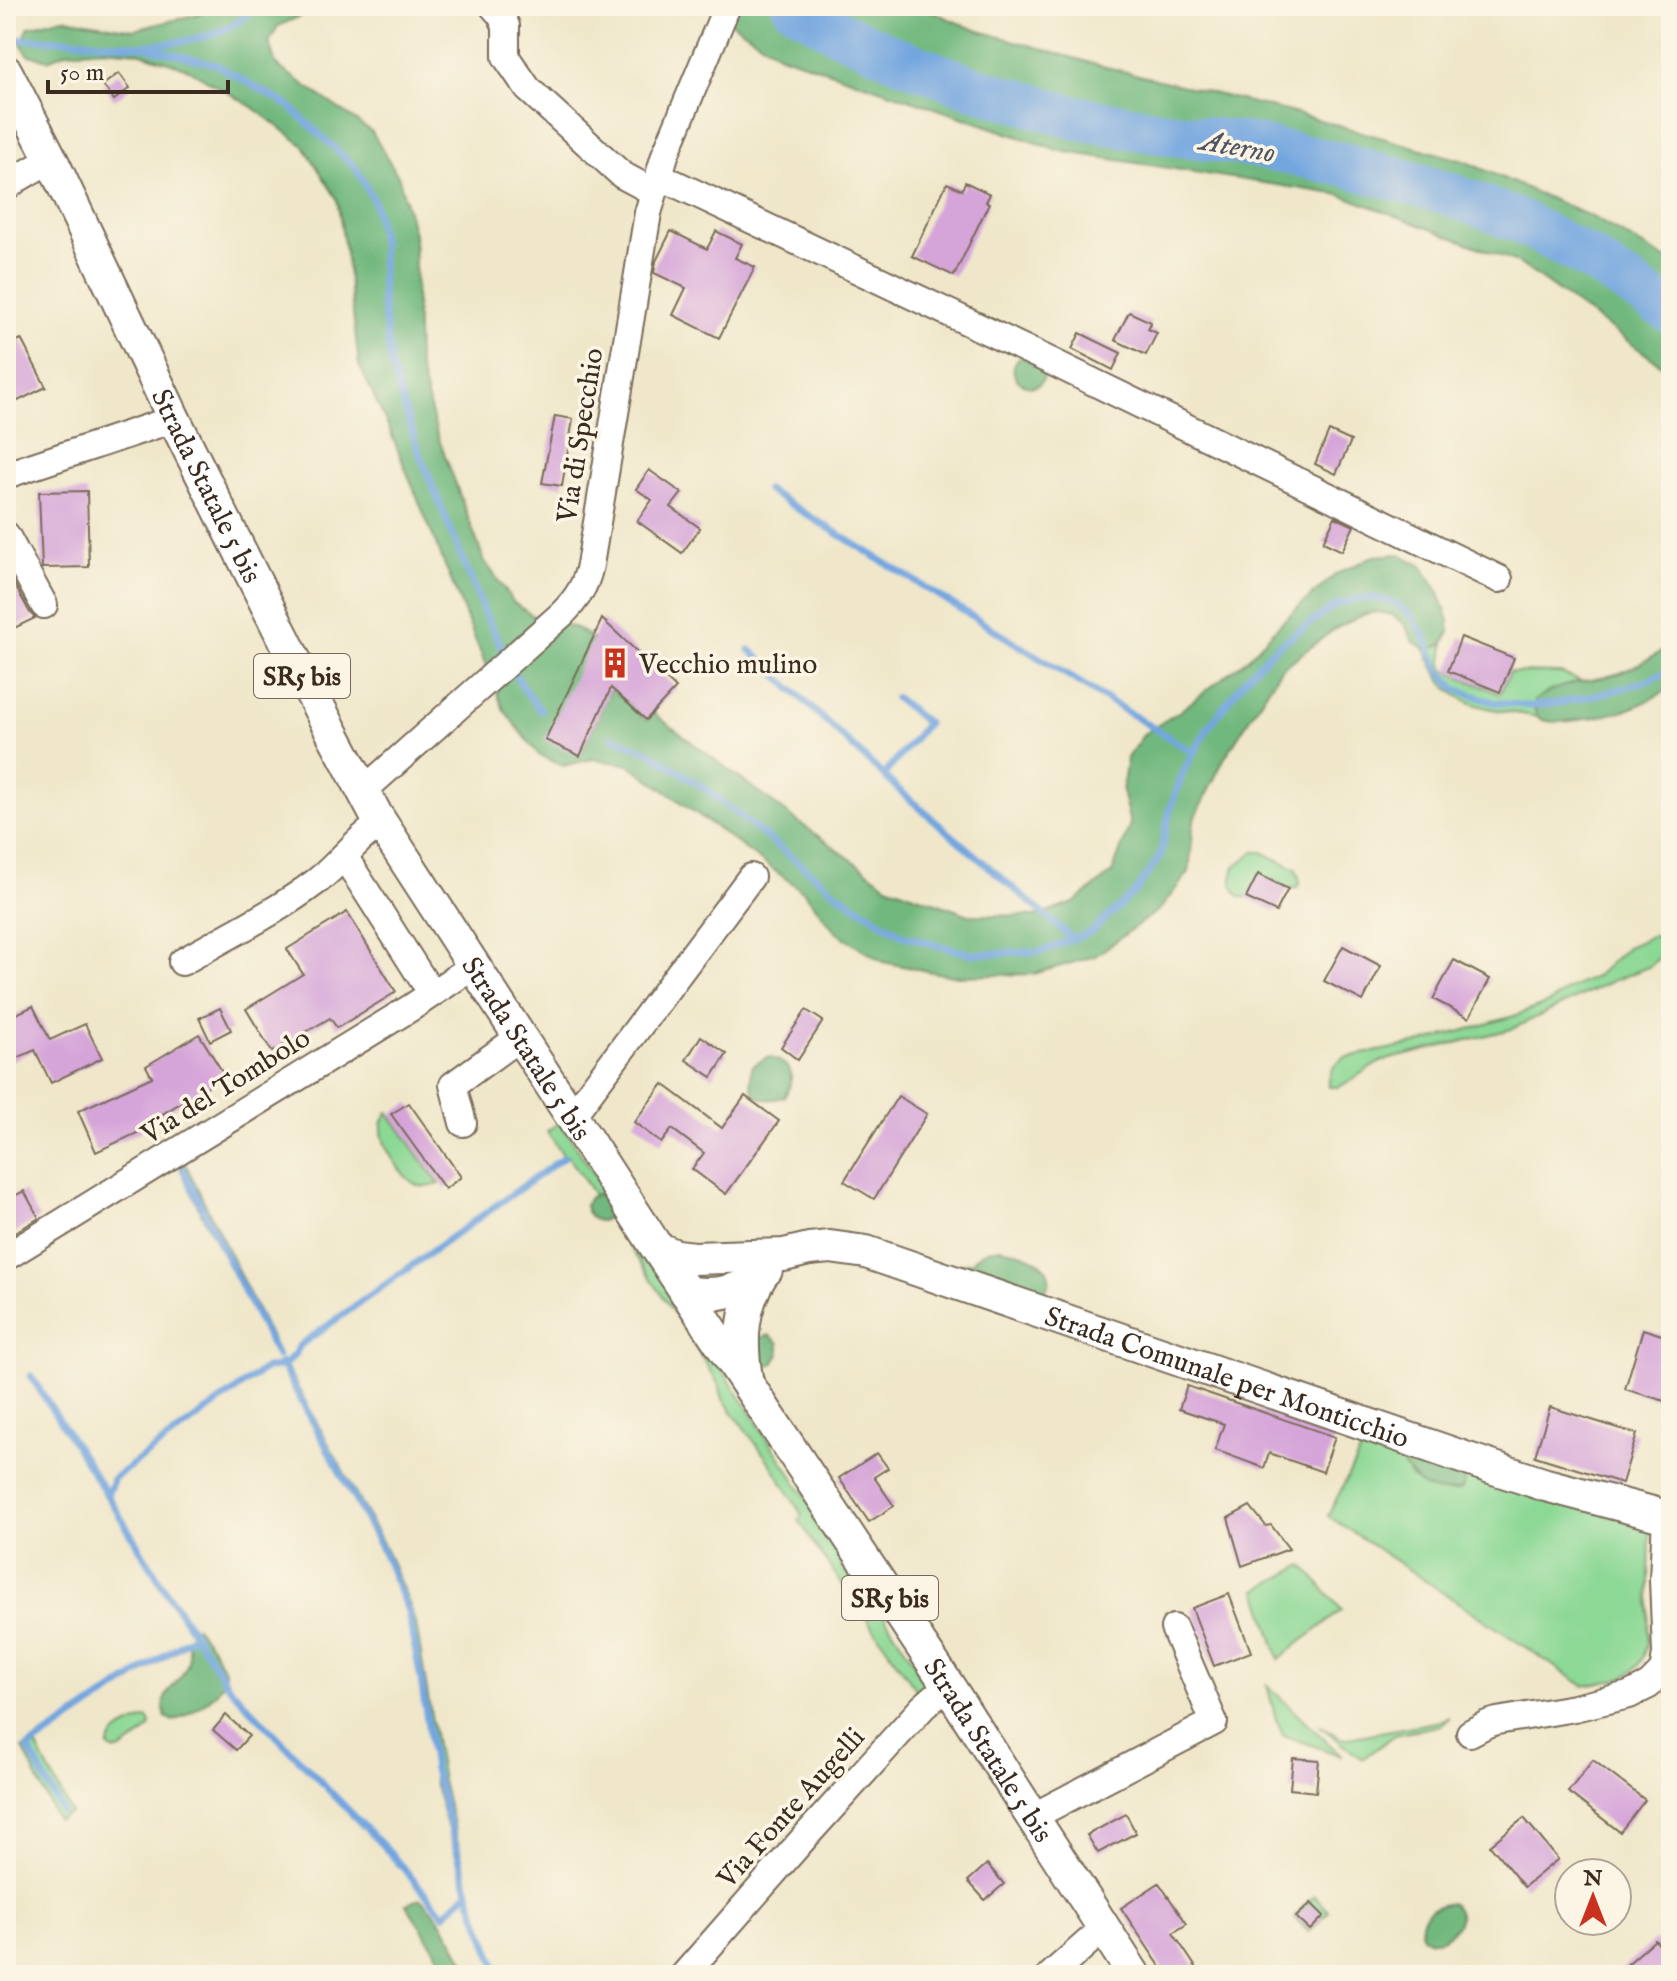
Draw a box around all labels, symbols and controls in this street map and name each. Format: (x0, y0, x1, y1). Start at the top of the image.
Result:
scale bar (48, 44, 228, 94)
text: 50 m (60, 58, 104, 89)
water label: Aterno (1194, 122, 1278, 173)
street label: Via di Specchio (550, 346, 613, 526)
street label: Strada Statale 5 bis (142, 384, 268, 589)
building icon: Vecchio mulino (598, 646, 632, 680)
place label: Vecchio mulino (638, 648, 817, 683)
road number: SR5 bis (254, 654, 350, 698)
street label: Strada Statale 5 bis (453, 951, 598, 1148)
street label: Via del Tombolo (135, 1021, 317, 1154)
street label: Strada Comunale per Monticchio (1040, 1300, 1413, 1457)
road number: SR5 bis (842, 1576, 938, 1620)
street label: Strada Statale 5 bis (915, 1652, 1059, 1850)
street label: Via Fonte Augelli (710, 1721, 873, 1897)
north arrow (1553, 1857, 1633, 1937)
text: N (1582, 1865, 1603, 1893)

